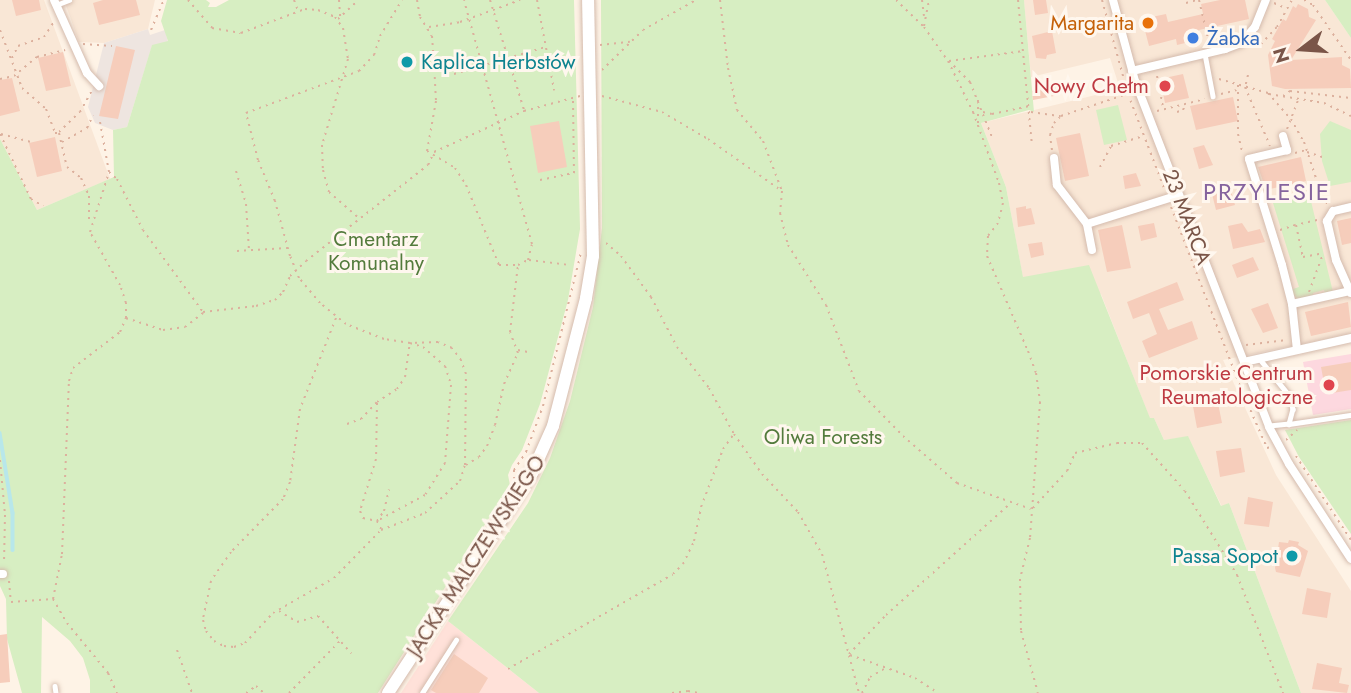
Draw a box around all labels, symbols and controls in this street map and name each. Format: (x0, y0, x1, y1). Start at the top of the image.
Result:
place label: Margarita (1050, 10, 1134, 36)
north arrow (1267, 14, 1337, 84)
marker: Margarita (1140, 15, 1156, 31)
place label: Żabka (1207, 25, 1260, 51)
marker: Żabka (1185, 30, 1201, 46)
text: N (1266, 44, 1297, 66)
place label: Kaplica Herbstów (421, 49, 576, 75)
marker: Kaplica Herbstów (399, 54, 415, 70)
place label: Nowy Chełm (1034, 73, 1149, 99)
marker: Nowy Chełm (1155, 76, 1175, 96)
street label: 23 MARCA (1157, 166, 1217, 268)
district label: PRZYLESIE (1204, 178, 1330, 206)
park label: Cmentarz Komunalny (328, 226, 424, 276)
place label: Pomorskie Centrum Reumatologiczne (1139, 360, 1313, 410)
marker: Pomorskie Centrum Reumatologiczne (1319, 375, 1339, 395)
park label: Oliwa Forests (764, 424, 882, 450)
street label: JACKA MALCZEWSKIEGO (401, 451, 551, 661)
place label: Passa Sopot (1172, 543, 1278, 569)
marker: Passa Sopot (1284, 548, 1300, 564)

